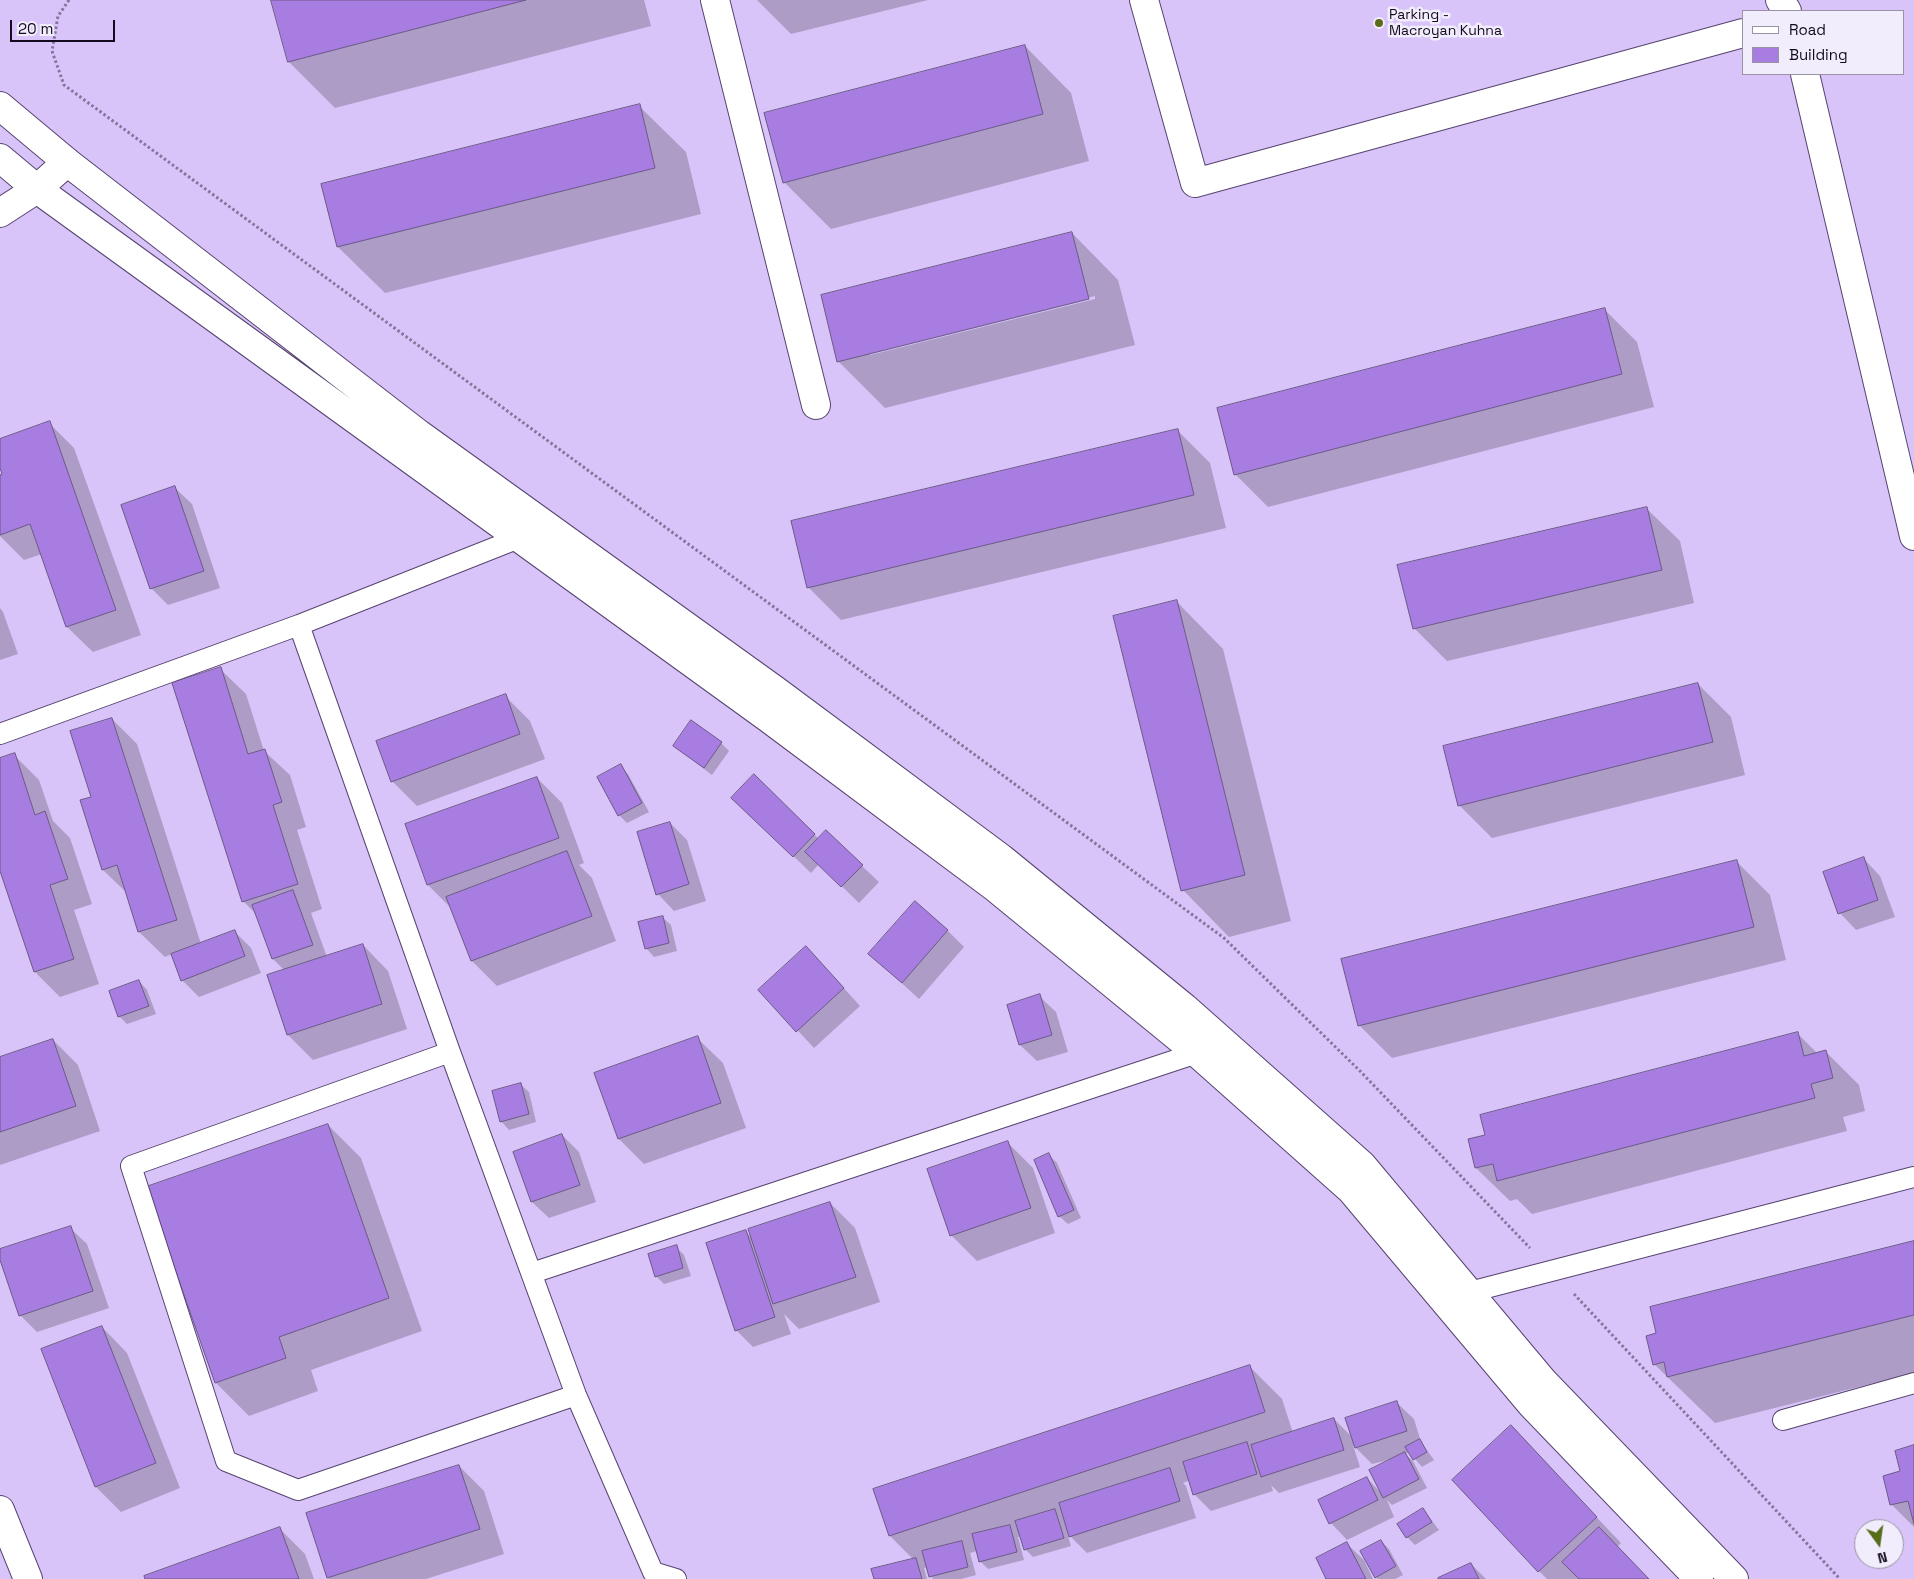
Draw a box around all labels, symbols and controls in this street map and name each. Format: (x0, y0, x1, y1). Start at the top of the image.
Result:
place label: Parking - Macroyan Kuhna (1389, 7, 1502, 40)
scale bar (12, 10, 118, 42)
legend (1742, 10, 1904, 75)
marker: Parking - Macroyan Kuhna (1373, 17, 1385, 29)
text: 20 m (18, 19, 53, 38)
text: Road (1789, 20, 1826, 39)
text: Building (1789, 45, 1848, 64)
north arrow (1854, 1519, 1904, 1569)
text: N (1876, 1548, 1889, 1567)

